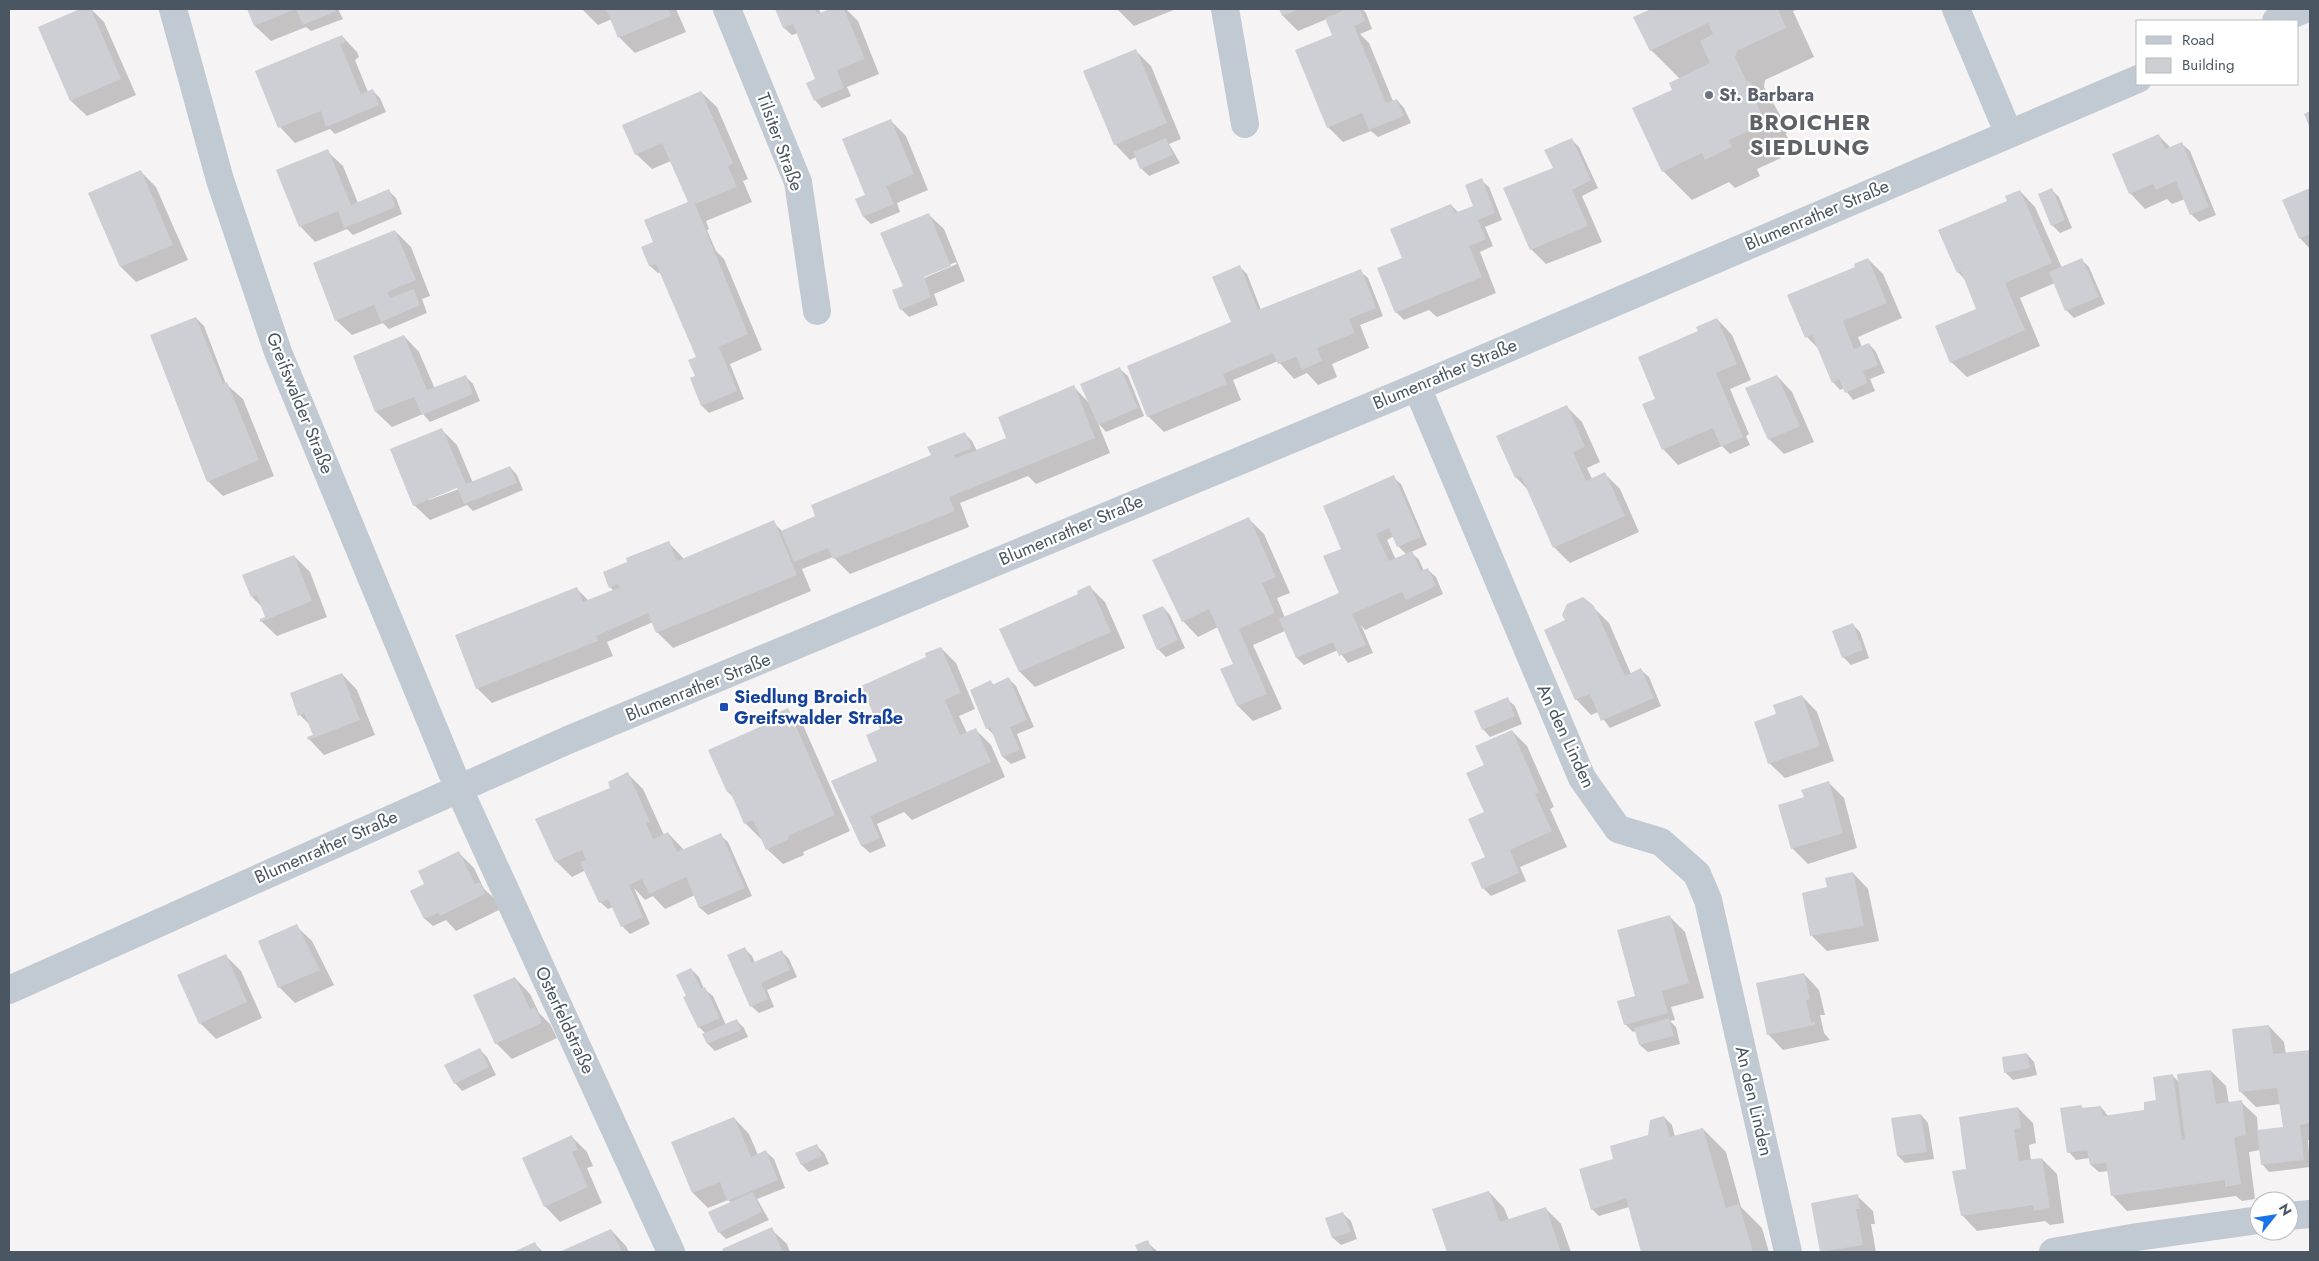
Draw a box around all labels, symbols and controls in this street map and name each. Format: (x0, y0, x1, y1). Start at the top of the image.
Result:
legend (2136, 20, 2299, 85)
text: Road (2182, 29, 2214, 51)
text: Building (2182, 54, 2234, 76)
place label: St. Barbara (1719, 82, 1814, 108)
street label: Tilsiter Straße (750, 89, 810, 195)
marker: St. Barbara (1703, 89, 1715, 101)
district label: BROICHER SIEDLUNG (1749, 106, 1871, 163)
street label: Blumenrather Straße (1741, 173, 1893, 257)
street label: Greifswalder Straße (260, 328, 340, 478)
street label: Blumenrather Straße (1369, 332, 1521, 416)
street label: Blumenrather Straße (995, 488, 1147, 572)
street label: Blumenrather Straße (622, 646, 774, 728)
street label: An den Linden (1530, 680, 1602, 792)
place label: Siedlung Broich Greifswalder Straße (734, 684, 903, 731)
marker: Siedlung Broich Greifswalder Straße (718, 701, 730, 713)
street label: Blumenrather Straße (250, 804, 402, 890)
street label: Osterfeldstraße (529, 962, 601, 1078)
street label: An den Linden (1729, 1043, 1779, 1159)
north arrow (2249, 1191, 2299, 1241)
text: N (2274, 1200, 2297, 1219)

